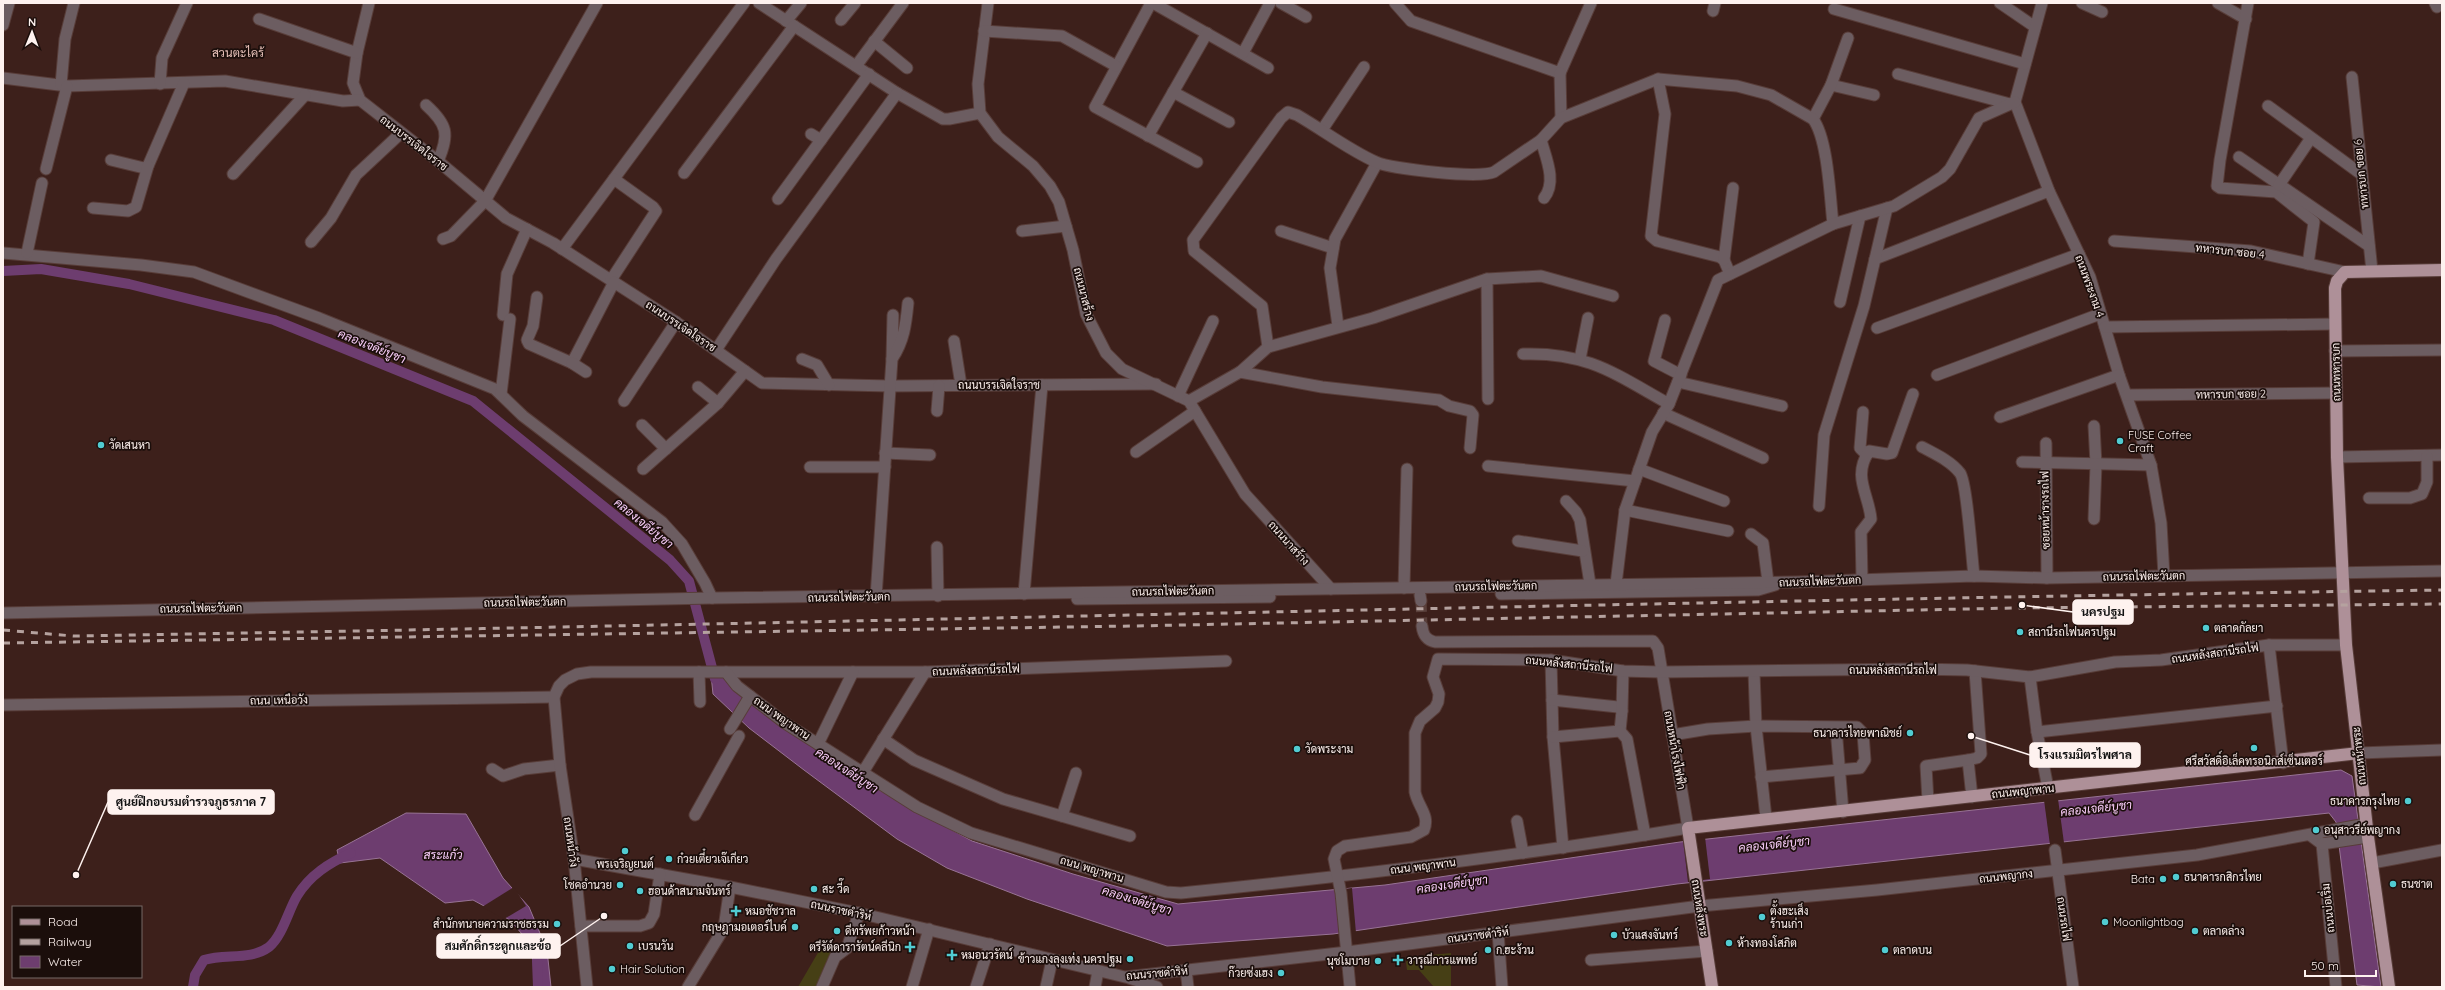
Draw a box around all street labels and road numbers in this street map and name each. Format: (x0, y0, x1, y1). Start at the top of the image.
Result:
street label: ถนนบรรเจิดใจราช (377, 112, 451, 174)
street label: ทหารบก ซอย 6 (2350, 138, 2372, 209)
street label: ทหารบก ซอย 4 (2195, 240, 2266, 262)
street label: ถนนพระงาม 4 (2072, 253, 2108, 319)
street label: ถนนนาสร้าง (1071, 266, 1097, 322)
street label: ถนนบรรเจิดใจราช (643, 296, 720, 355)
street label: ถนนทหารบก (2328, 343, 2344, 401)
street label: ถนนบรรเจิดใจราช (958, 377, 1040, 392)
street label: ทหารบก ซอย 2 (2196, 386, 2266, 402)
street label: ซอยหน้ารางรถไฟ (2036, 471, 2053, 549)
street label: ถนนนาสร้าง (1265, 518, 1313, 568)
street label: ถนนรถไฟตะวันตก (2103, 567, 2185, 584)
street label: ถนนรถไฟตะวันตก (1778, 572, 1861, 589)
street label: ถนนรถไฟตะวันตก (1455, 577, 1537, 594)
street label: ถนนรถไฟตะวันตก (1132, 582, 1214, 599)
street label: ถนนรถไฟตะวันตก (808, 588, 890, 605)
street label: ถนนรถไฟตะวันตก (484, 593, 566, 610)
street label: ถนนรถไฟตะวันตก (160, 599, 242, 616)
street label: ถนนหลังสถานีรถไฟ (2170, 639, 2260, 666)
street label: ถนนหลังสถานีรถไฟ (1525, 651, 1614, 676)
street label: ถนนหลังสถานีรถไฟ (932, 660, 1020, 679)
street label: ถนนหลังสถานีรถไฟ (1849, 662, 1937, 677)
street label: ถนน เหนือวัง (250, 692, 308, 708)
street label: ถนน พญาพาน (751, 693, 813, 743)
street label: ถนนหน้าโรงไฟฟ้า (1661, 709, 1690, 790)
street label: ถนนหน้าพระ (2349, 726, 2369, 786)
street label: ถนนพญาพาน (1991, 781, 2055, 801)
street label: ถนนหน้าวัง (561, 816, 581, 868)
street label: ถนน พญาพาน (1058, 853, 1126, 885)
street label: ถนน พญาพาน (1389, 855, 1457, 877)
street label: ถนนพญากง (1978, 866, 2034, 886)
street label: ถนนหลังพระ (1689, 878, 1711, 938)
street label: ถนนบ่อเริ่ม (2315, 883, 2338, 934)
street label: ถนนราชดำริห์ (809, 896, 873, 923)
street label: ถนนรถไฟ (2054, 896, 2075, 942)
street label: ถนนราชดำริห์ (1446, 923, 1510, 946)
street label: ถนนราชดำริห์ (1125, 962, 1188, 983)

